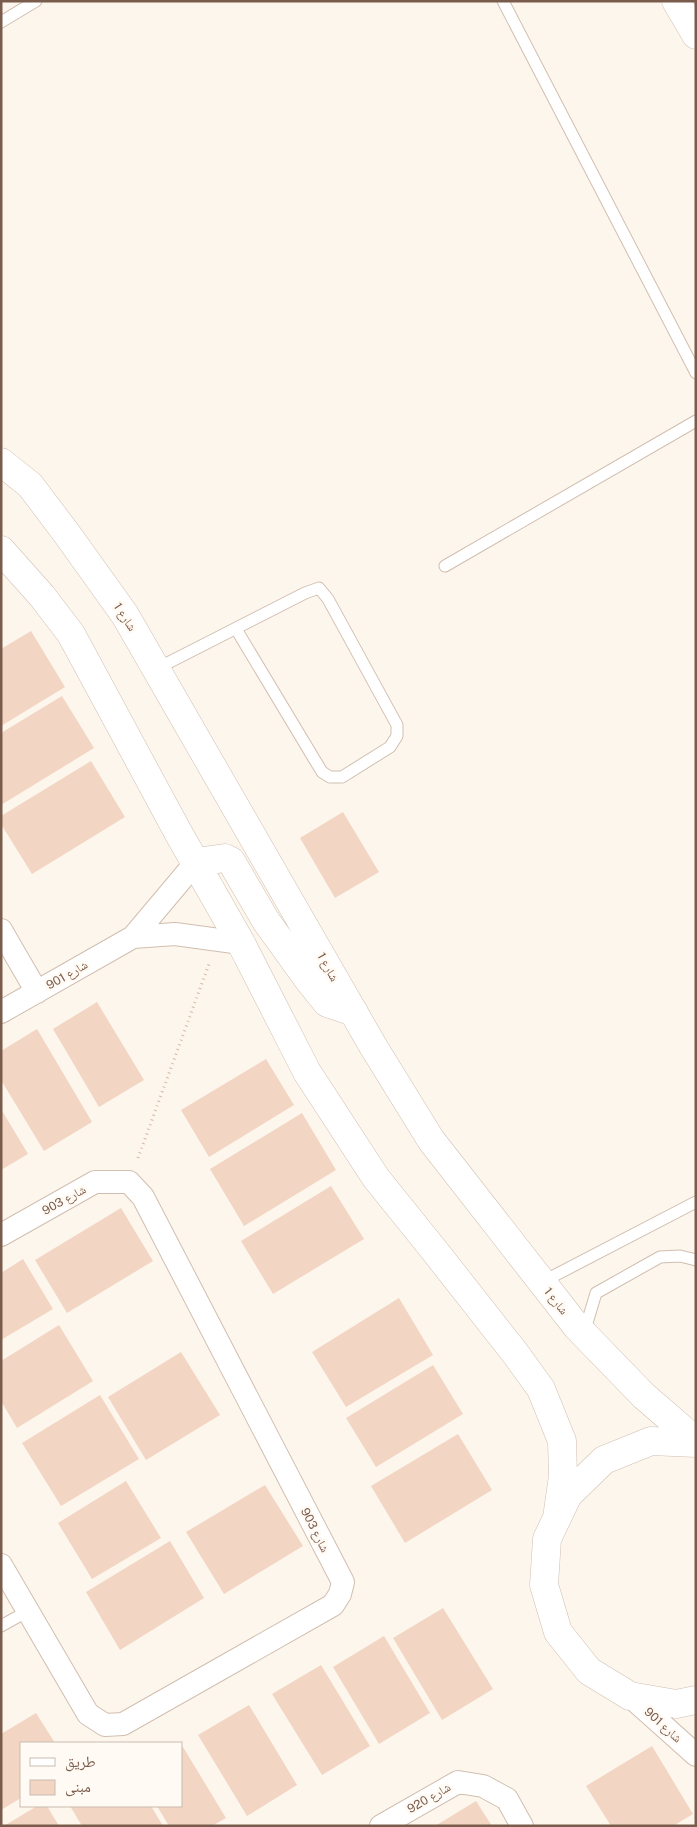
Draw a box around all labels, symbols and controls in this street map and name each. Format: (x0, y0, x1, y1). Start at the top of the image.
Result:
street label: شارع 1 (110, 600, 139, 634)
street label: شارع 1 (314, 950, 342, 984)
street label: شارع 901 (44, 958, 91, 993)
street label: شارع 903 (40, 1182, 89, 1219)
street label: شارع 1 (540, 1285, 571, 1318)
street label: شارع 903 (297, 1505, 332, 1555)
street label: شارع 901 (641, 1705, 685, 1746)
legend (20, 1742, 182, 1807)
text: طريق (65, 1753, 96, 1772)
text: مبنى (65, 1778, 91, 1797)
street label: شارع 920 (405, 1780, 454, 1817)

